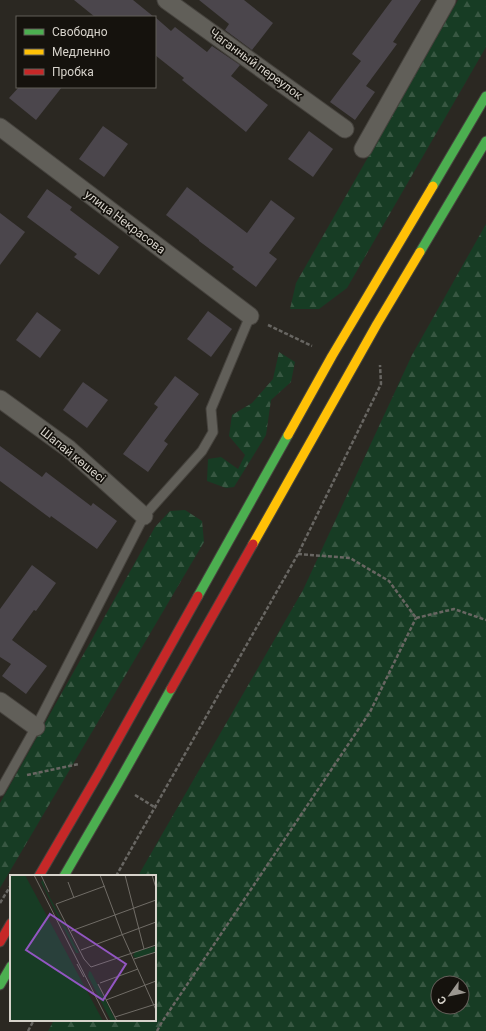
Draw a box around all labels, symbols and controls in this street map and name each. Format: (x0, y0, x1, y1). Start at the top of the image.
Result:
legend (16, 16, 156, 88)
text: Свободно (52, 25, 108, 39)
street label: Чаганный переулок (207, 26, 306, 103)
text: Медленно (52, 45, 110, 59)
text: Пробка (52, 65, 94, 79)
street label: улица Некрасова (82, 187, 168, 257)
street label: Шапай көшесі (38, 424, 108, 486)
inset map (10, 875, 156, 1021)
north arrow (430, 975, 470, 1015)
text: С (435, 994, 449, 1007)

